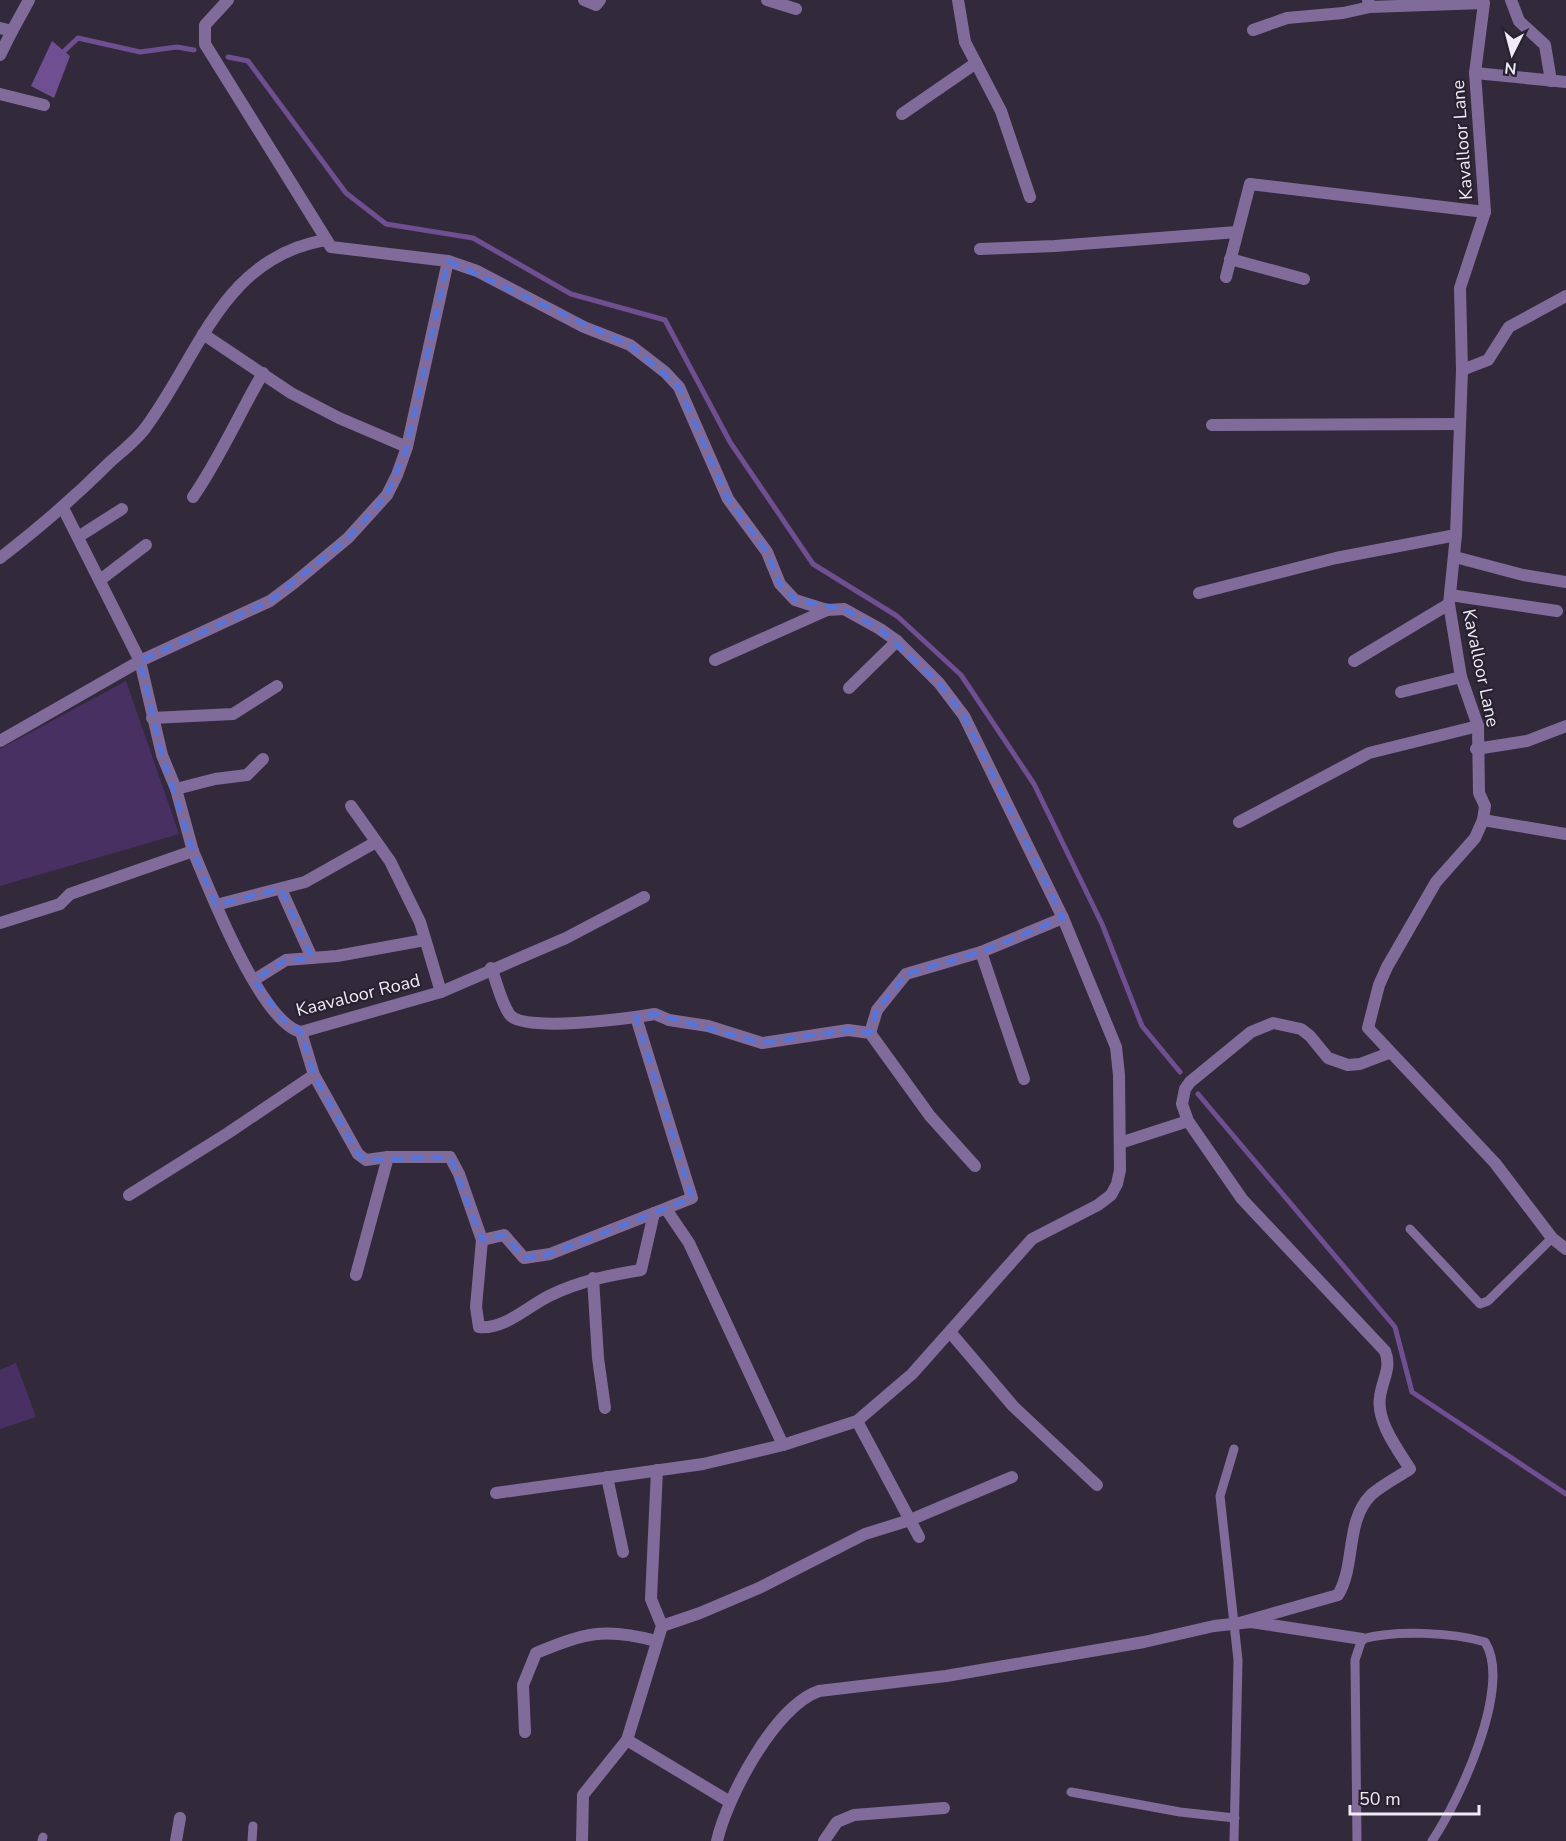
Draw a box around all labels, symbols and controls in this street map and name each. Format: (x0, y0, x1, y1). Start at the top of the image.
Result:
north arrow (1482, 24, 1542, 84)
text: N (1503, 56, 1518, 79)
street label: Kavalloor Lane (1446, 79, 1478, 201)
street label: Kavalloor Lane (1457, 607, 1505, 729)
street label: Kaavaloor Road (293, 968, 423, 1022)
scale bar (1350, 1778, 1479, 1816)
text: 50 m (1359, 1787, 1401, 1811)

